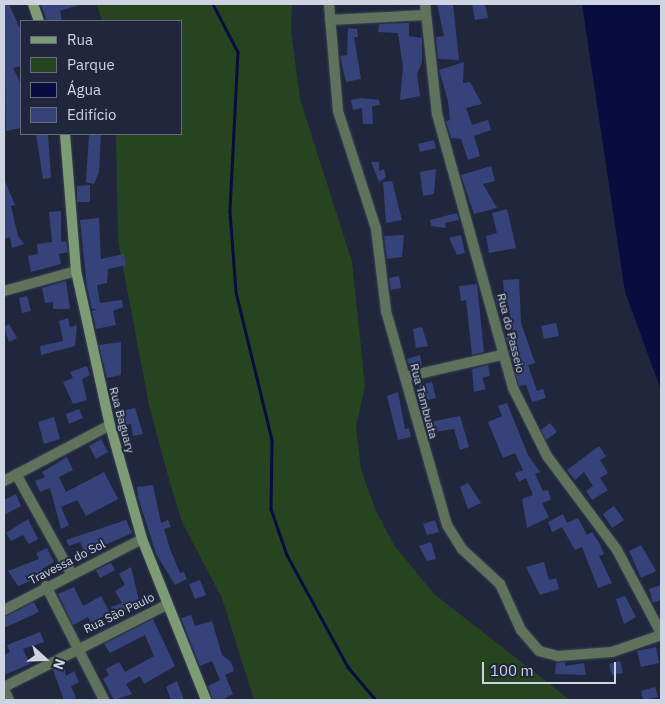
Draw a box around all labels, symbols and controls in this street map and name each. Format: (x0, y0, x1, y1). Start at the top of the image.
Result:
legend (20, 20, 182, 135)
text: Rua (67, 30, 93, 49)
text: Parque (67, 55, 115, 74)
text: Água (67, 80, 101, 99)
text: Edifício (67, 105, 116, 124)
street label: Rua do Passeio (494, 292, 528, 374)
street label: Rua Tambuata (407, 362, 441, 440)
street label: Rua Baguary (106, 385, 138, 455)
street label: Travessa do Sol (26, 537, 108, 587)
street label: Rua São Paulo (81, 590, 157, 636)
north arrow (20, 634, 70, 684)
scale bar (485, 652, 619, 684)
text: N (49, 656, 69, 672)
text: 100 m (490, 661, 534, 680)

